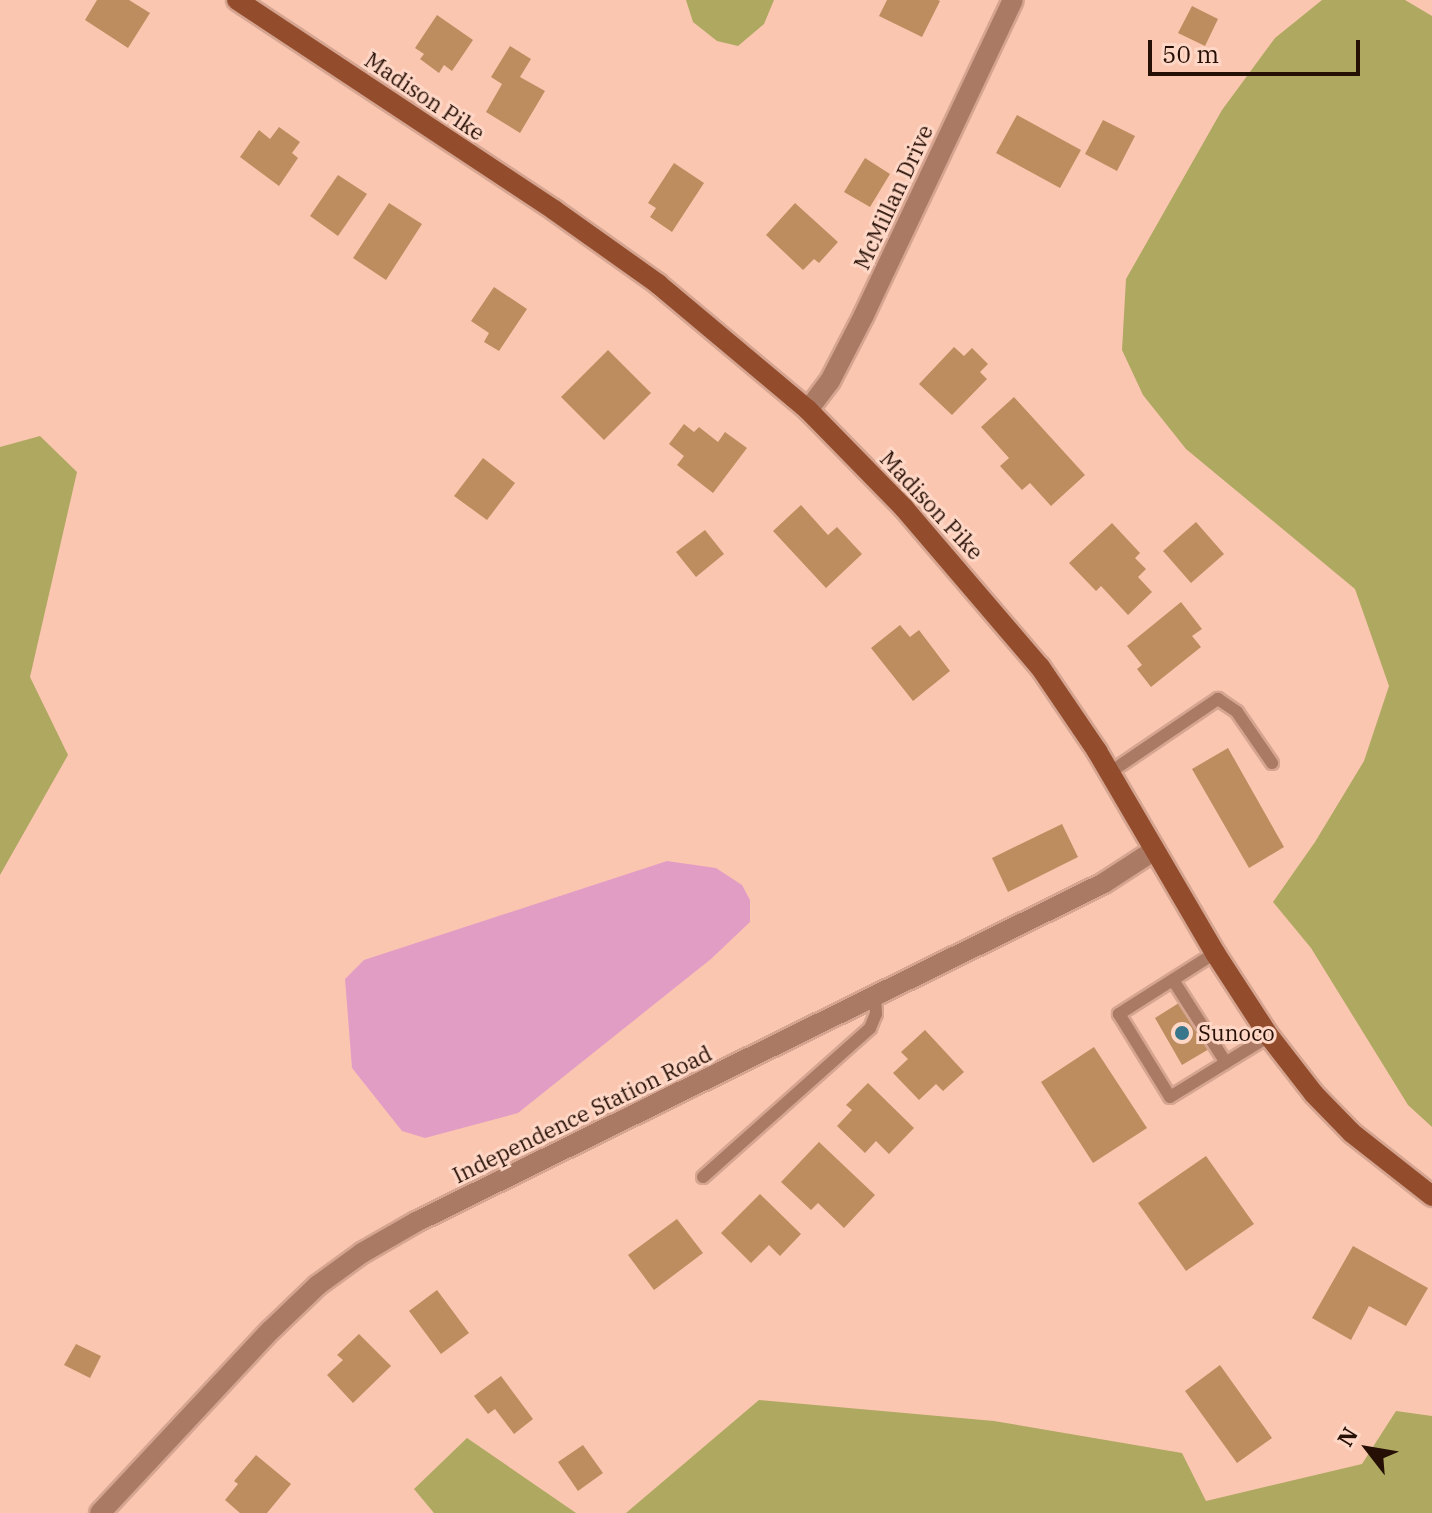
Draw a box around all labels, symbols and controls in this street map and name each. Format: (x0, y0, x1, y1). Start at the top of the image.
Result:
scale bar (1152, 24, 1364, 74)
text: 50 m (1162, 38, 1219, 70)
street label: Madison Pike (360, 46, 490, 146)
street label: McMillan Drive (848, 120, 938, 274)
street label: Madison Pike (875, 445, 989, 565)
place label: Sunoco (1198, 1020, 1275, 1046)
marker: Sunoco (1173, 1024, 1191, 1042)
street label: Independence Station Road (448, 1040, 716, 1188)
north arrow (1328, 1409, 1408, 1489)
text: N (1330, 1421, 1364, 1451)

